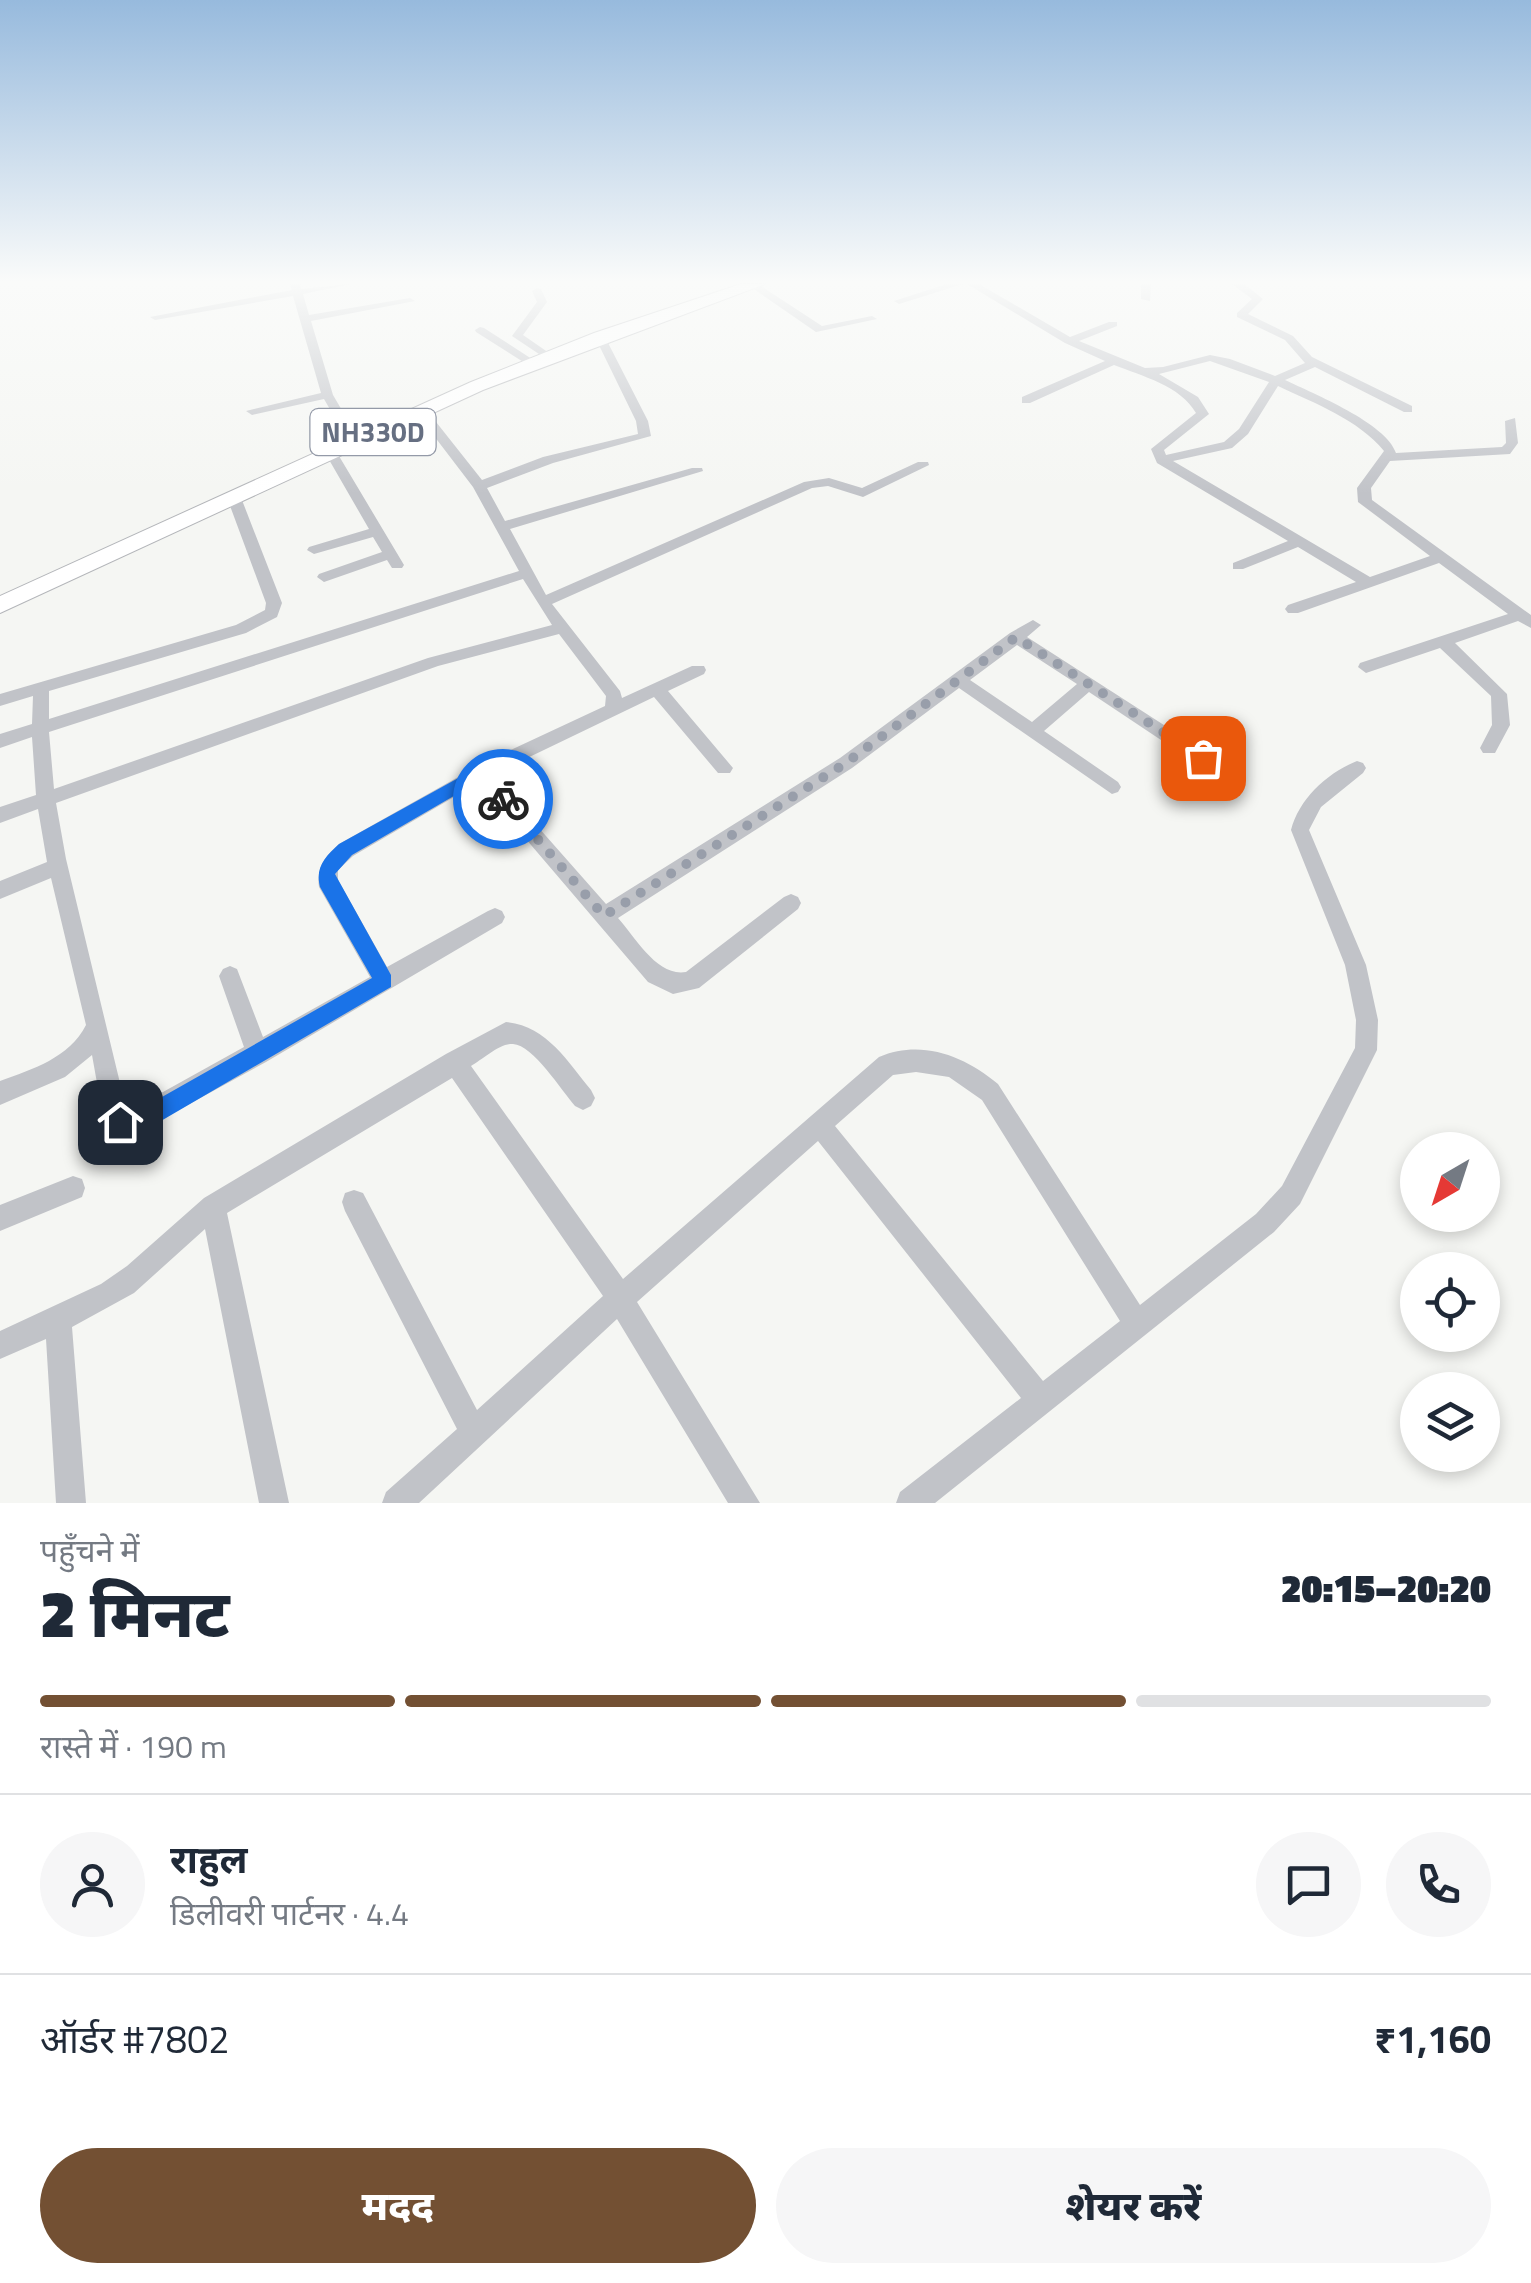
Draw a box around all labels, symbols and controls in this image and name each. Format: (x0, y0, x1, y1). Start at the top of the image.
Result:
road number: NH330D (310, 409, 436, 455)
pin (1161, 716, 1246, 801)
icon: bag (1176, 731, 1231, 786)
courier (453, 749, 553, 849)
icon: bike (476, 772, 531, 827)
pin (78, 1080, 163, 1165)
icon: home (93, 1095, 148, 1150)
north arrow (1400, 1132, 1500, 1232)
map controls (1400, 1132, 1500, 1472)
button: locate (1400, 1252, 1500, 1352)
button: layers (1400, 1372, 1500, 1472)
text: पहुँचने में (40, 1526, 139, 1574)
text: 20:15–20:20 (1281, 1559, 1491, 1617)
text: 2 मिनट (40, 1563, 230, 1662)
text: रास्ते में · 190 m (40, 1722, 227, 1770)
text: राहुल (170, 1830, 247, 1888)
button: person (40, 1832, 145, 1937)
button: chat (1256, 1832, 1361, 1937)
button: phone (1386, 1832, 1491, 1937)
text: डिलीवरी पार्टनर · 4.4 (170, 1889, 409, 1937)
text: ऑर्डर #7802 (40, 2010, 230, 2068)
text: ₹1,160 (1374, 2010, 1491, 2068)
button: मदद (40, 2148, 756, 2263)
button: शेयर करें (776, 2148, 1491, 2263)

